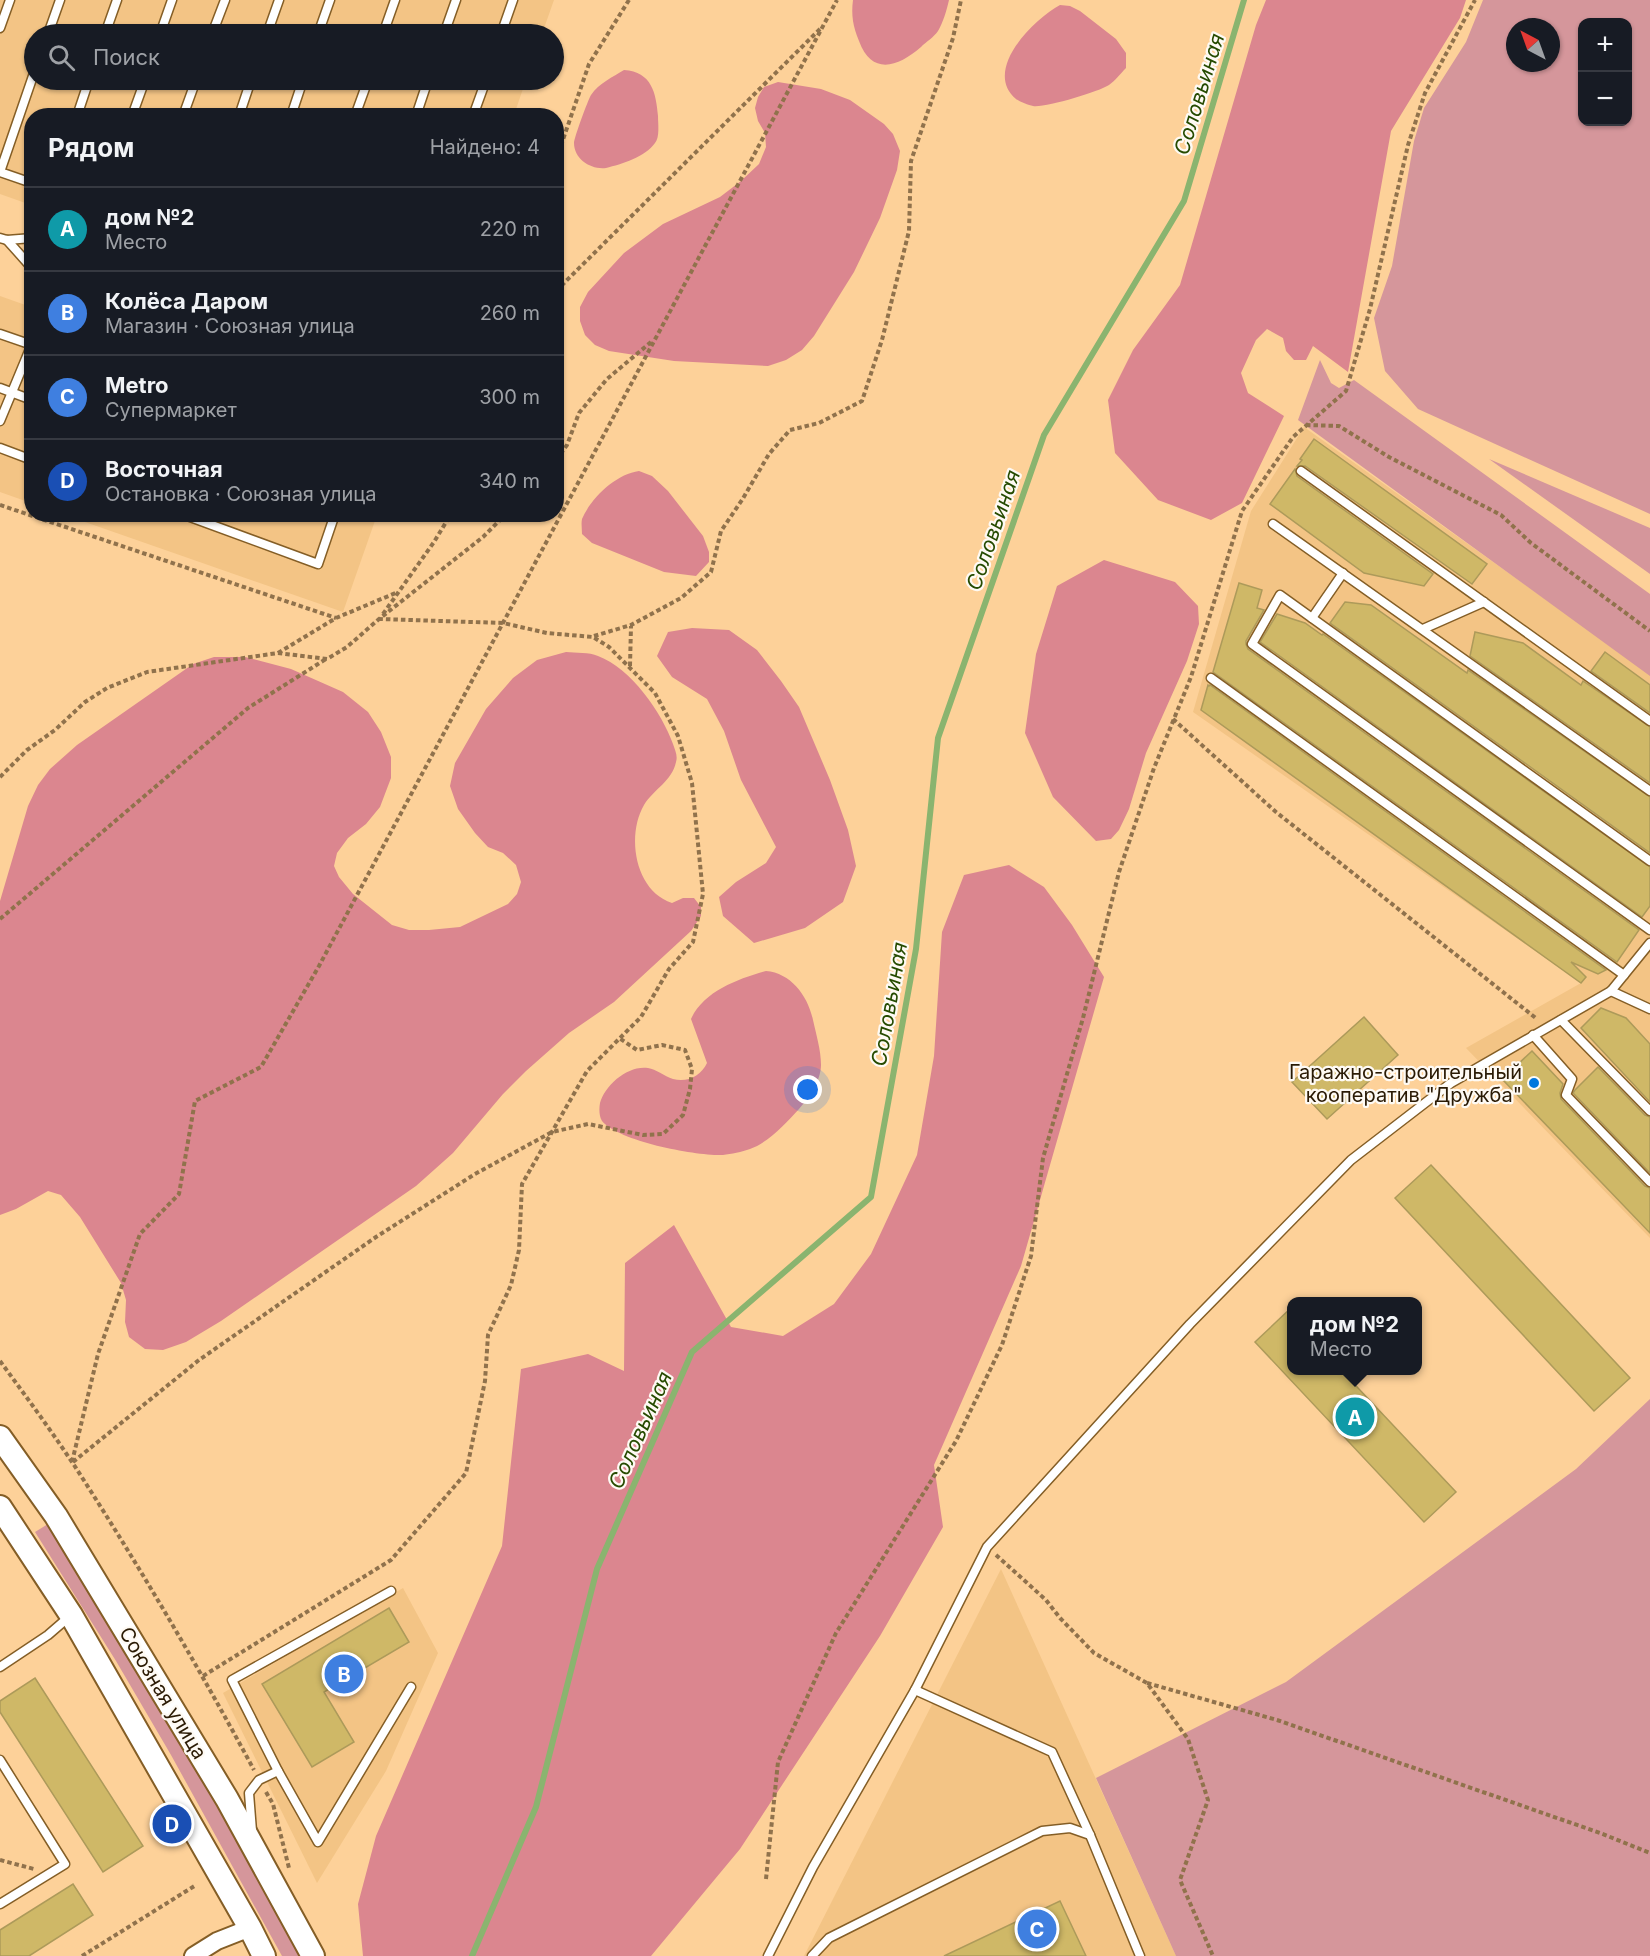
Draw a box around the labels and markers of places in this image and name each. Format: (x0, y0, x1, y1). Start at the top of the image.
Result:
place label: Гаражно-строительный кооператив "Дружба" (1289, 1060, 1522, 1107)
marker: Гаражно-строительный кооператив "Дружба" (1527, 1076, 1541, 1090)
pin: A (1336, 1394, 1374, 1440)
pin: B (324, 1652, 364, 1696)
pin: D (152, 1802, 192, 1846)
pin: C (1018, 1906, 1056, 1952)

